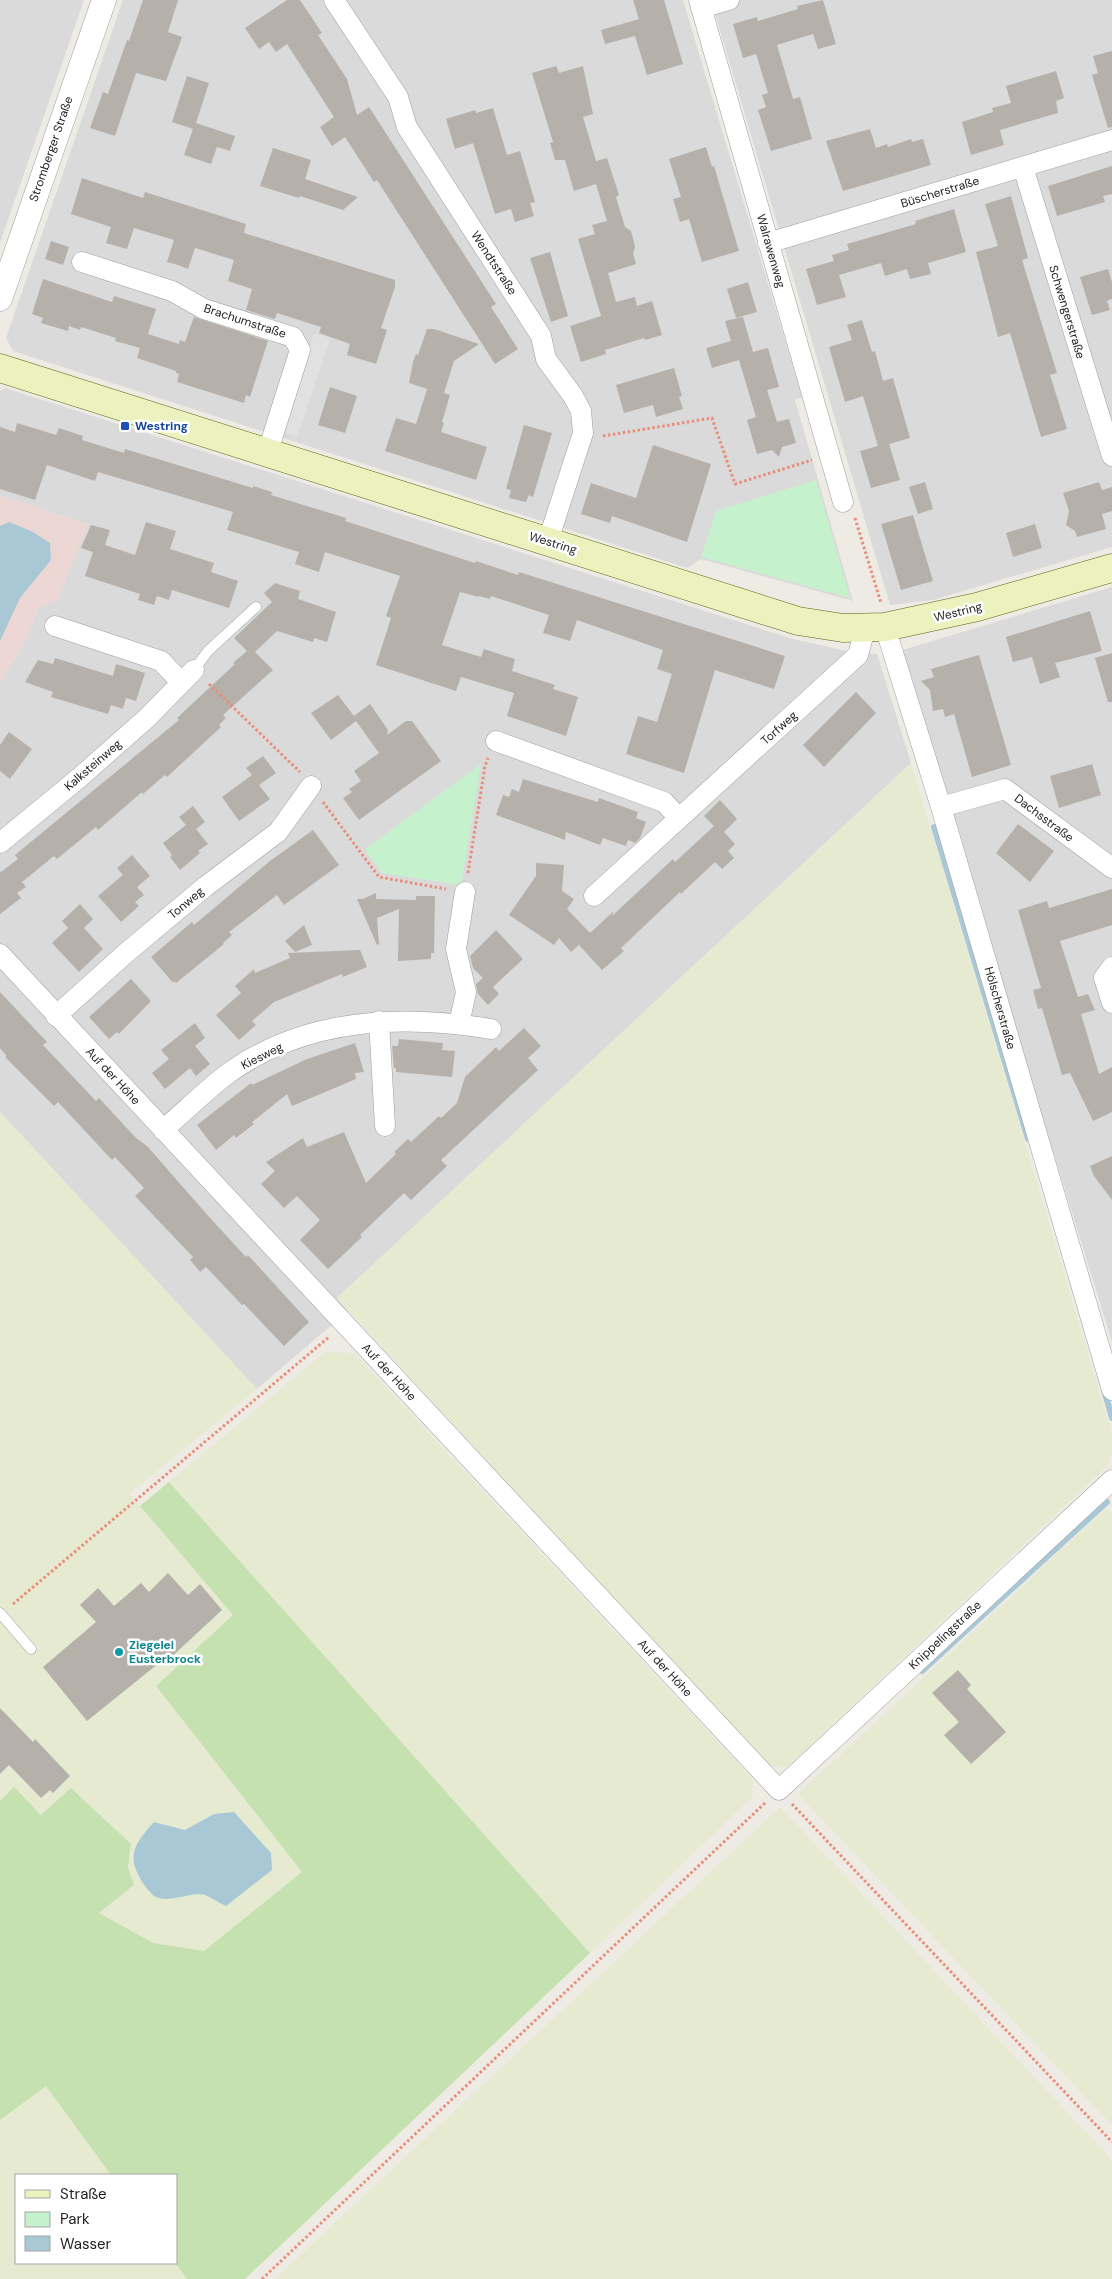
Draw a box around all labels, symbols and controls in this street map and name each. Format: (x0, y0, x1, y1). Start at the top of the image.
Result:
street label: Stromberger Straße (25, 94, 77, 204)
street label: Büscherstraße (899, 172, 981, 212)
street label: Walrawenweg (753, 212, 789, 290)
street label: Wendtstraße (467, 228, 521, 298)
street label: Schwengerstraße (1045, 263, 1089, 361)
street label: Brachumstraße (202, 300, 288, 342)
place label: Westring (135, 418, 188, 434)
marker: Westring (119, 420, 131, 432)
street label: Westring (527, 528, 579, 558)
street label: Westring (932, 598, 984, 626)
street label: Torfweg (757, 707, 801, 749)
street label: Kalksteinweg (61, 735, 125, 794)
street label: Dachsstraße (1011, 790, 1077, 846)
street label: Tonweg (165, 883, 207, 923)
street label: Hölscherstraße (981, 965, 1019, 1051)
street label: Kiesweg (238, 1039, 286, 1073)
street label: Auf der Höhe (82, 1044, 144, 1108)
street label: Auf der Höhe (358, 1340, 420, 1404)
street label: Knippelingstraße (905, 1597, 985, 1673)
street label: Auf der Höhe (634, 1636, 696, 1700)
place label: Ziegelei Eusterbrock (129, 1637, 201, 1667)
marker: Ziegelei Eusterbrock (113, 1646, 125, 1658)
legend (15, 2174, 178, 2264)
text: Straße (60, 2184, 107, 2204)
text: Park (60, 2209, 90, 2229)
text: Wasser (60, 2234, 112, 2254)

